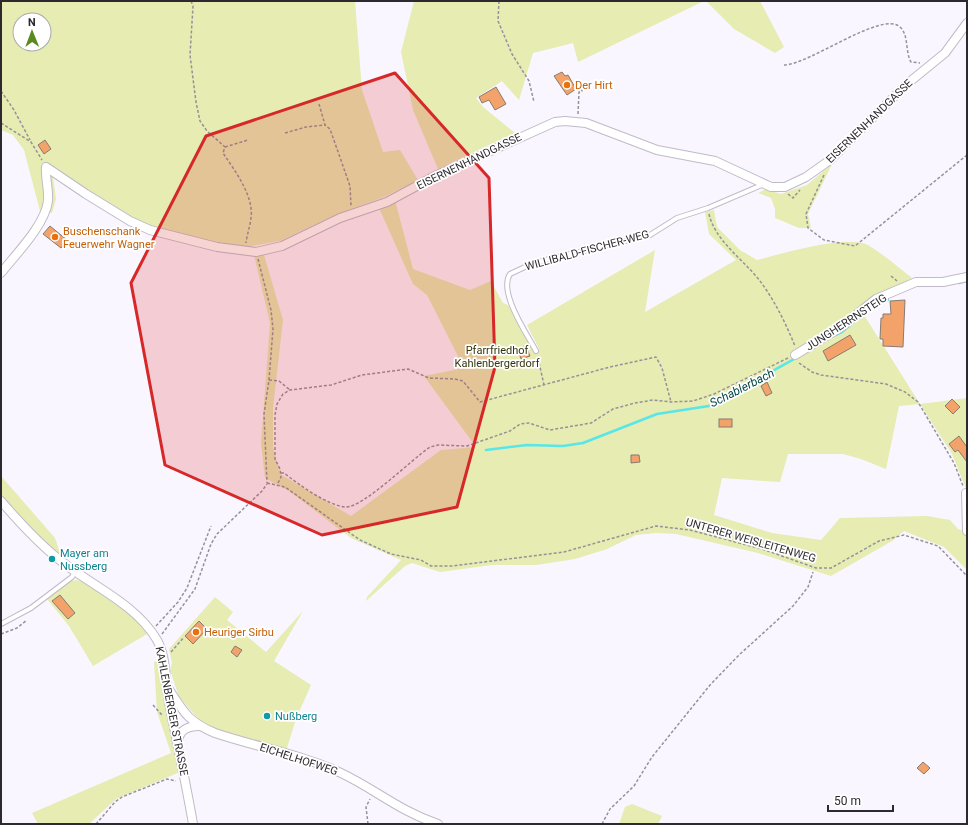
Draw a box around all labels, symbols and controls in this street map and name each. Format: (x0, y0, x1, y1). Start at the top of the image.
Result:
north arrow (12, 12, 52, 52)
text: N (28, 16, 36, 29)
street label: EISERNENHANDGASSE (823, 77, 915, 166)
place label: Der Hirt (575, 79, 613, 92)
marker: Der Hirt (562, 80, 572, 90)
street label: EISERNENHANDGASSE (415, 130, 524, 192)
place label: Buschenschank Feuerwehr Wagner (63, 225, 155, 251)
street label: WILLIBALD-FISCHER-WEG (524, 228, 651, 273)
marker: Buschenschank Feuerwehr Wagner (50, 232, 60, 242)
street label: JUNGHERRNSTEIG (803, 291, 889, 353)
park label: Pfarrfriedhof Kahlenbergerdorf (455, 344, 540, 370)
water label: Schablerbach (707, 366, 777, 410)
street label: UNTERER WEISLEITENWEG (684, 516, 817, 565)
place label: Mayer am Nussberg (60, 547, 109, 573)
marker: Mayer am Nussberg (47, 554, 57, 564)
place label: Heuriger Sirbu (204, 626, 274, 639)
marker: Heuriger Sirbu (191, 627, 201, 637)
street label: KAHLENBERGER STRASSE (153, 645, 190, 777)
place label: Nußberg (275, 710, 317, 723)
marker: Nußberg (262, 711, 272, 721)
street label: EICHELHOFWEG (258, 741, 340, 778)
scale bar (828, 787, 893, 813)
text: 50 m (834, 794, 861, 808)

